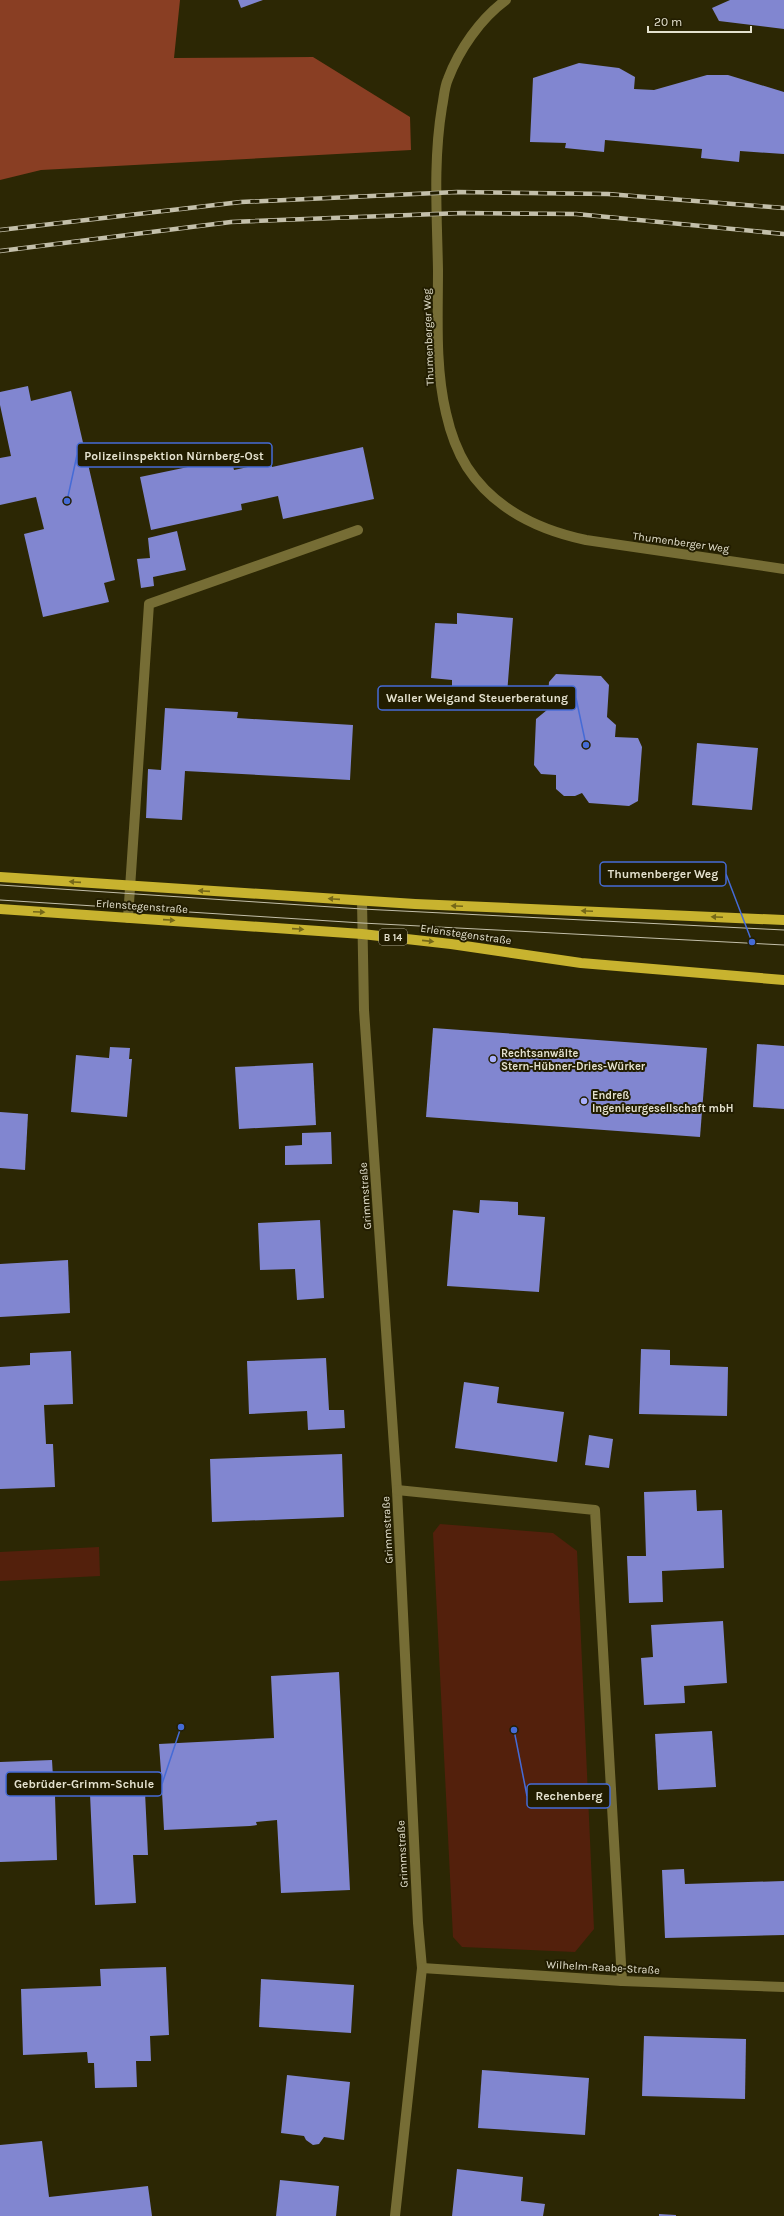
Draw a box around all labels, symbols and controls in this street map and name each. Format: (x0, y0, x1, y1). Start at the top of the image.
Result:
scale bar (648, 8, 751, 34)
text: 20 m (654, 15, 682, 29)
street label: Thumenberger Weg (420, 287, 437, 386)
callout: Polizeiinspektion Nürnberg-Ost (77, 443, 272, 467)
text: Polizeiinspektion Nürnberg-Ost (84, 449, 264, 463)
street label: Thumenberger Weg (632, 529, 731, 556)
callout: Waller Weigand Steuerberatung (378, 686, 576, 710)
text: Waller Weigand Steuerberatung (386, 691, 568, 705)
callout: Thumenberger Weg (600, 862, 726, 886)
text: Thumenberger Weg (608, 867, 718, 881)
one-way arrow (69, 879, 81, 886)
one-way arrow (198, 887, 210, 894)
one-way arrow (328, 896, 340, 903)
street label: Erlenstegenstraße (96, 897, 189, 916)
one-way arrow (450, 903, 463, 909)
one-way arrow (33, 908, 45, 915)
one-way arrow (581, 908, 593, 915)
one-way arrow (710, 914, 723, 920)
one-way arrow (163, 917, 176, 923)
street label: Erlenstegenstraße (420, 922, 513, 947)
one-way arrow (292, 926, 304, 933)
road number: B 14 (379, 929, 407, 945)
one-way arrow (422, 938, 434, 944)
place label: Rechtsanwälte Stern-Hübner-Dries-Würker (501, 1047, 646, 1073)
marker: Rechtsanwälte Stern-Hübner-Dries-Würker (488, 1054, 498, 1064)
place label: Endreß Ingenieurgesellschaft mbH (592, 1089, 733, 1115)
marker: Endreß Ingenieurgesellschaft mbH (579, 1096, 589, 1106)
street label: Grimmstraße (357, 1162, 374, 1230)
street label: Grimmstraße (379, 1496, 396, 1564)
callout: Gebrüder-Grimm-Schule (6, 1772, 162, 1796)
text: Gebrüder-Grimm-Schule (14, 1777, 154, 1791)
callout: Rechenberg (527, 1784, 610, 1808)
text: Rechenberg (535, 1789, 603, 1803)
street label: Grimmstraße (394, 1820, 411, 1888)
street label: Wilhelm-Raabe-Straße (546, 1958, 660, 1977)

